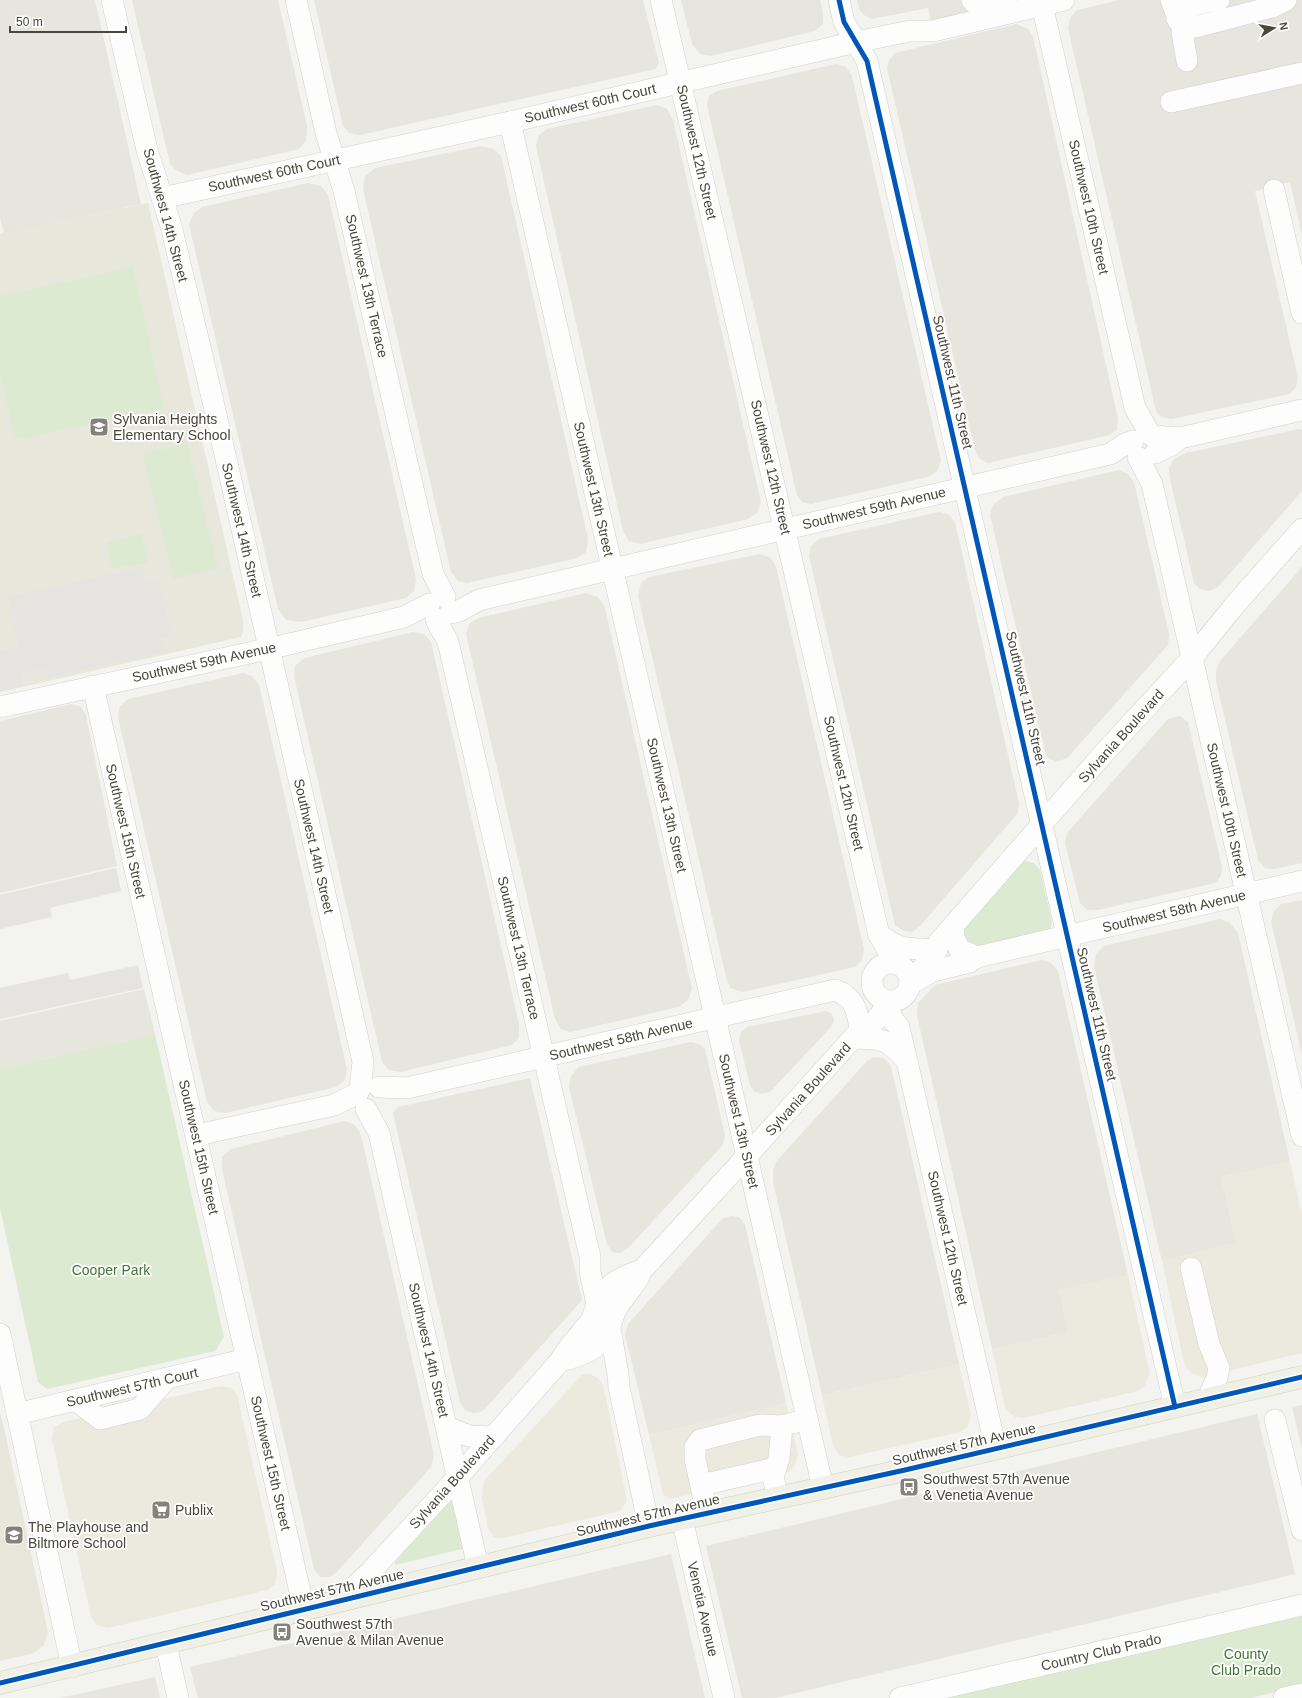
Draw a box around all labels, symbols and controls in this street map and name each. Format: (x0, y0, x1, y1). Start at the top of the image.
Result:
scale bar (10, 8, 126, 34)
north arrow (1254, 8, 1294, 48)
text: 50 m (16, 15, 43, 29)
text: N (1277, 21, 1290, 31)
street label: Southwest 60th Court (523, 80, 657, 126)
street label: Southwest 12th Street (674, 83, 720, 221)
street label: Southwest 10th Street (1066, 138, 1112, 276)
street label: Southwest 14th Street (140, 146, 192, 284)
street label: Southwest 60th Court (206, 151, 342, 195)
street label: Southwest 13th Terrace (343, 213, 391, 360)
street label: Southwest 11th Street (930, 314, 976, 451)
street label: Southwest 12th Street (748, 398, 794, 536)
place label: Sylvania Heights Elementary School (113, 411, 231, 443)
school or university icon: Sylvania Heights Elementary School (88, 416, 110, 438)
street label: Southwest 13th Street (571, 420, 617, 558)
street label: Southwest 14th Street (219, 461, 265, 599)
street label: Southwest 59th Avenue (801, 484, 948, 532)
street label: Southwest 11th Street (1003, 630, 1049, 767)
street label: Southwest 59th Avenue (131, 639, 278, 685)
street label: Sylvania Boulevard (1075, 686, 1167, 786)
street label: Southwest 12th Street (821, 714, 867, 852)
street label: Southwest 13th Street (644, 736, 690, 874)
street label: Southwest 10th Street (1204, 741, 1250, 879)
street label: Southwest 15th Street (103, 762, 149, 900)
street label: Southwest 14th Street (291, 777, 337, 915)
street label: Southwest 13th Terrace (495, 875, 543, 1022)
street label: Southwest 58th Avenue (1101, 887, 1248, 935)
street label: Southwest 11th Street (1074, 946, 1120, 1083)
street label: Southwest 58th Avenue (548, 1015, 695, 1063)
street label: Sylvania Boulevard (762, 1039, 854, 1139)
street label: Southwest 13th Street (716, 1052, 762, 1190)
street label: Southwest 15th Street (176, 1078, 222, 1216)
street label: Southwest 12th Street (925, 1169, 971, 1307)
park label: Cooper Park (72, 1262, 151, 1278)
street label: Southwest 14th Street (406, 1281, 452, 1419)
street label: Southwest 57th Court (65, 1364, 199, 1410)
street label: Southwest 15th Street (248, 1394, 294, 1532)
street label: Southwest 57th Avenue (891, 1420, 1038, 1468)
street label: Sylvania Boulevard (406, 1432, 498, 1532)
place label: Southwest 57th Avenue & Venetia Avenue (923, 1471, 1070, 1503)
bus stop icon: Southwest 57th Avenue & Venetia Avenue (898, 1476, 920, 1498)
street label: Southwest 57th Avenue (575, 1491, 722, 1539)
supermarket icon: Publix (150, 1499, 172, 1521)
place label: Publix (175, 1502, 213, 1518)
place label: The Playhouse and Biltmore School (28, 1519, 149, 1551)
school or university icon: The Playhouse and Biltmore School (3, 1524, 25, 1546)
street label: Venetia Avenue (684, 1560, 722, 1658)
street label: Southwest 57th Avenue (259, 1566, 406, 1614)
place label: Southwest 57th Avenue & Milan Avenue (296, 1616, 444, 1648)
bus stop icon: Southwest 57th Avenue & Milan Avenue (271, 1621, 293, 1643)
street label: Country Club Prado (1039, 1630, 1163, 1674)
park label: County Club Prado (1211, 1646, 1281, 1678)

